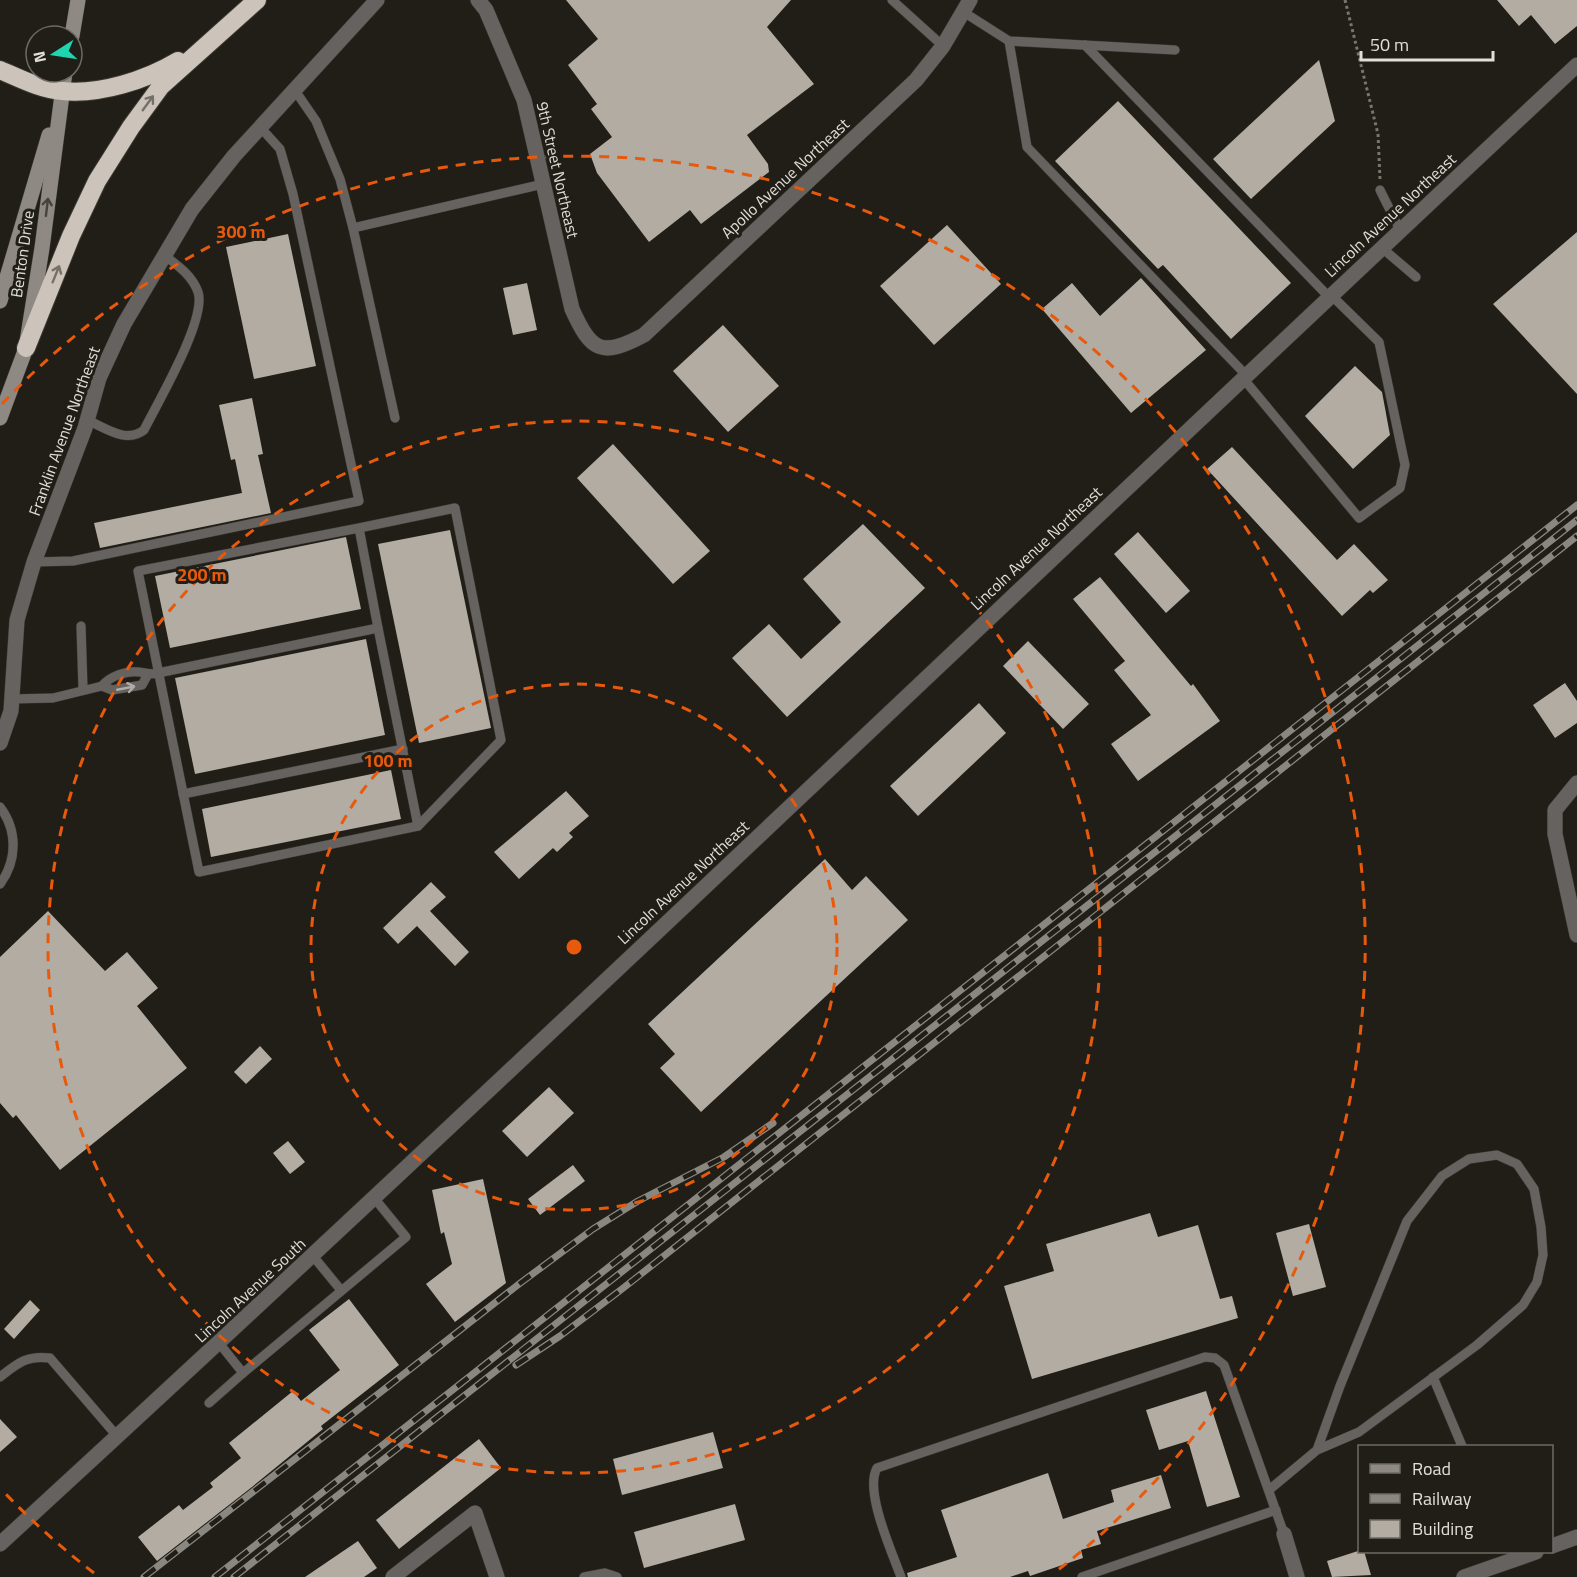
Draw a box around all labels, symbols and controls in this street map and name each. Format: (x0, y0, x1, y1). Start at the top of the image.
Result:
north arrow (24, 24, 84, 84)
scale bar (1361, 24, 1493, 62)
text: 50 m (1370, 31, 1409, 58)
text: N (26, 49, 52, 65)
one-way arrow (142, 96, 155, 112)
street label: 9th Street Northeast (531, 99, 585, 241)
street label: Apollo Avenue Northeast (716, 112, 855, 244)
street label: Lincoln Avenue Northeast (1319, 147, 1462, 283)
one-way arrow (42, 197, 53, 217)
street label: Benton Drive (4, 209, 40, 299)
text: 300 m (216, 218, 266, 245)
one-way arrow (51, 265, 62, 284)
street label: Franklin Avenue Northeast (22, 343, 106, 519)
street label: Lincoln Avenue Northeast (965, 480, 1108, 616)
text: 200 m (177, 561, 227, 588)
one-way arrow (116, 682, 136, 693)
text: 100 m (363, 747, 413, 774)
street label: Lincoln Avenue Northeast (612, 814, 755, 950)
centre of rings (564, 937, 584, 957)
street label: Lincoln Avenue South (189, 1232, 311, 1348)
legend (1358, 1445, 1553, 1553)
text: Road (1412, 1455, 1451, 1482)
text: Railway (1412, 1485, 1472, 1512)
text: Building (1412, 1515, 1473, 1542)

